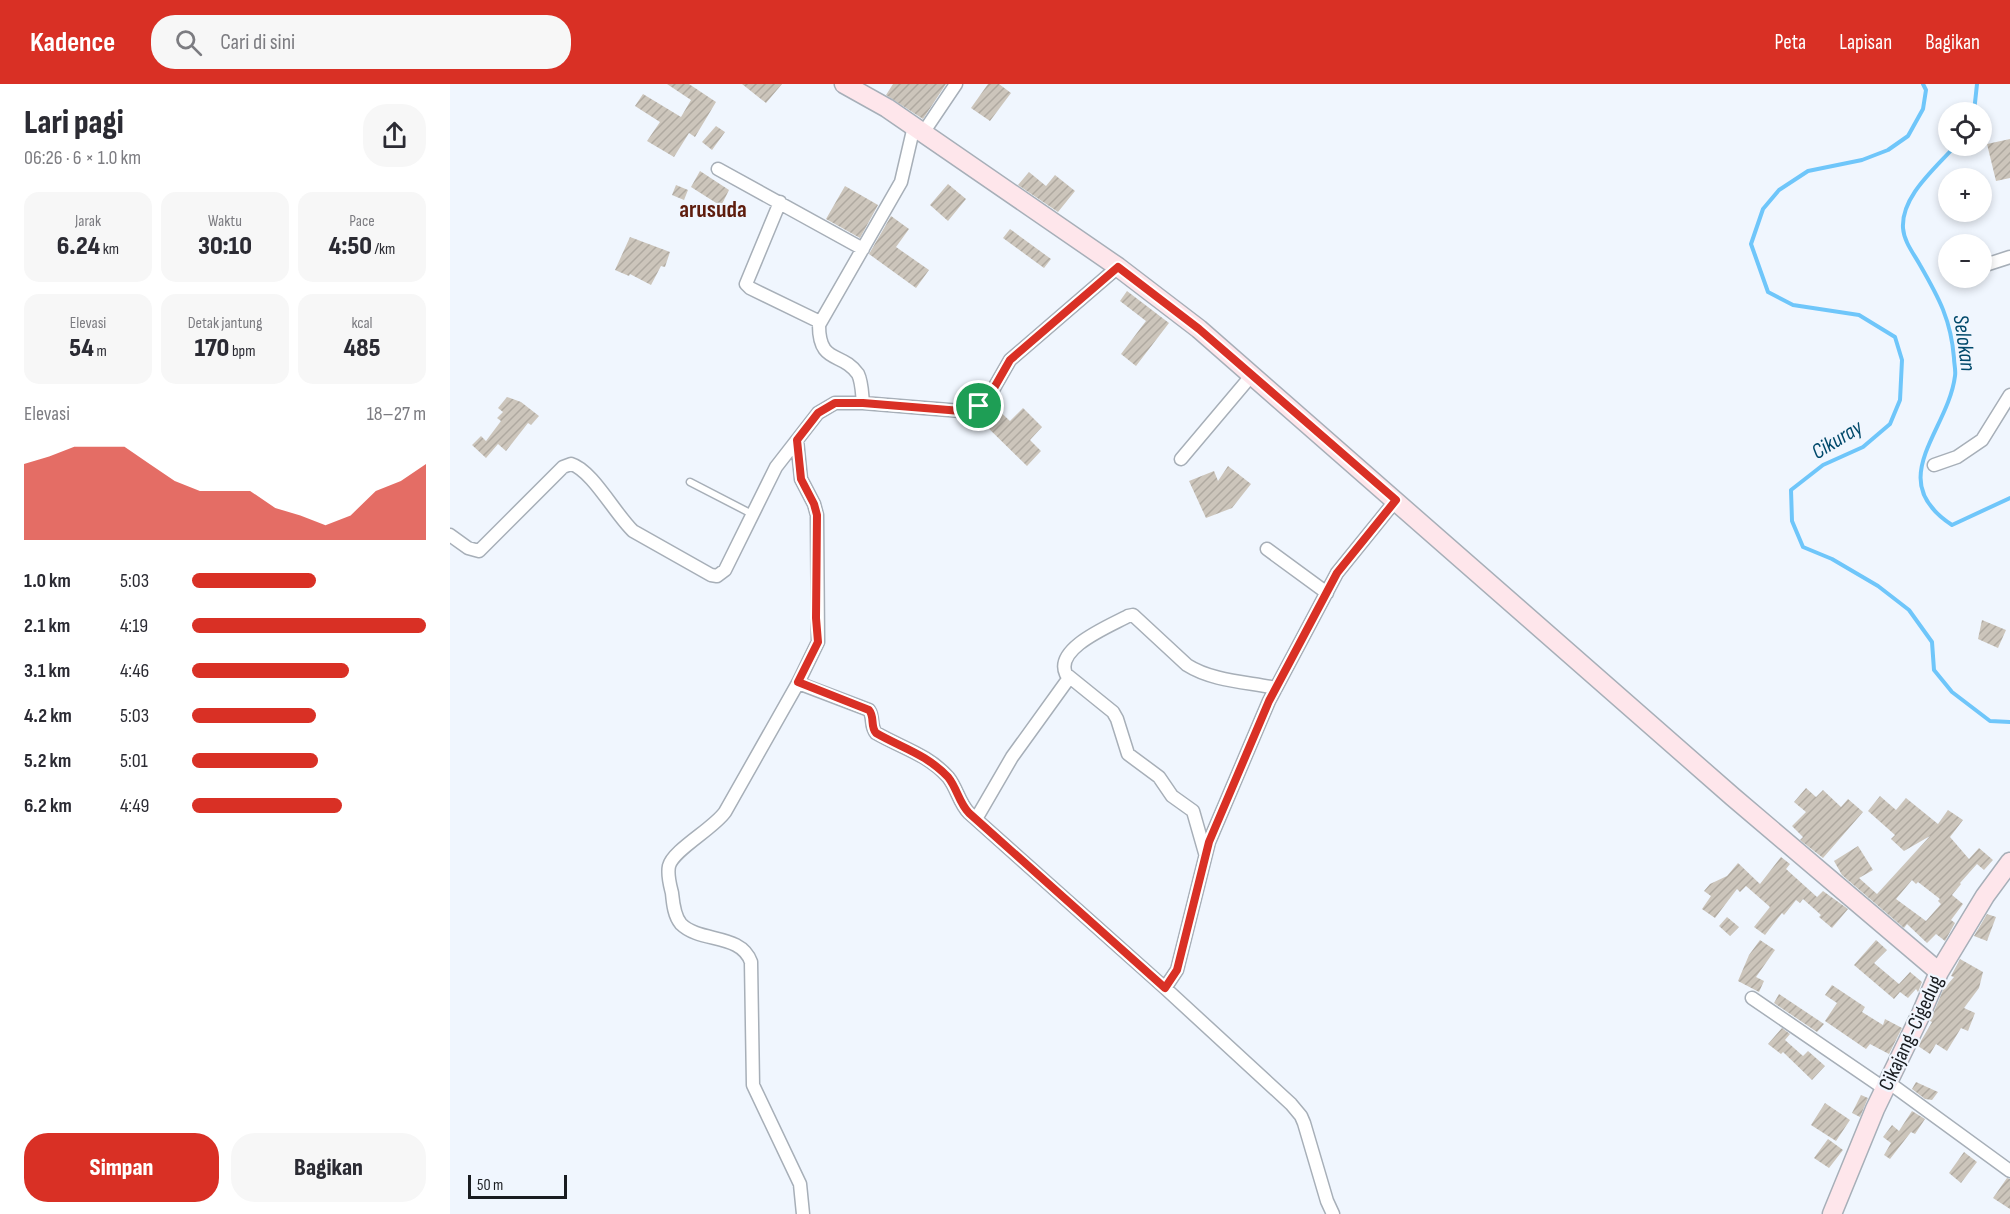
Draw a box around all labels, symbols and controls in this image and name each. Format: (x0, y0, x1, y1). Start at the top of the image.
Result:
search box (151, 15, 571, 69)
text: Kadence (30, 26, 115, 59)
icon: search (172, 26, 205, 59)
text: Cari di sini (220, 29, 295, 56)
text: Peta (1775, 30, 1806, 55)
text: Lapisan (1839, 30, 1892, 55)
text: Bagikan (1925, 30, 1980, 55)
map controls (1938, 102, 1992, 288)
button: locate (1938, 102, 1992, 156)
text: Lari pagi (24, 103, 124, 143)
button: share (363, 104, 426, 167)
text: 06:26 · 6 × 1.0 km (24, 146, 141, 170)
button: + (1938, 168, 1992, 222)
district label: arusuda (679, 195, 747, 224)
text: Jarak (75, 212, 101, 231)
text: Waktu (208, 212, 242, 231)
text: Pace (349, 212, 375, 231)
text: 6.24 (57, 231, 100, 262)
text: 30:10 (198, 231, 252, 262)
text: 4:50 (329, 231, 372, 262)
button: − (1938, 234, 1992, 288)
text: km (100, 240, 119, 259)
text: /km (372, 240, 395, 259)
water label: Selokan (1947, 313, 1981, 373)
text: Elevasi (70, 314, 106, 333)
text: Detak jantung (188, 314, 262, 333)
text: kcal (351, 314, 373, 333)
text: 54 (69, 333, 94, 364)
text: 170 (195, 333, 229, 364)
text: 485 (343, 333, 381, 364)
text: m (94, 342, 107, 361)
text: bpm (229, 342, 255, 361)
pin (953, 380, 1004, 431)
icon: arrive (962, 389, 995, 422)
text: Elevasi (24, 402, 70, 426)
text: 18–27 m (367, 402, 426, 426)
water label: Cikuray (1807, 414, 1868, 466)
text: 1.0 km (24, 569, 71, 593)
text: 5:03 (120, 569, 149, 593)
text: 2.1 km (24, 614, 70, 638)
text: 4:19 (120, 614, 148, 638)
text: 3.1 km (24, 659, 70, 683)
text: 4:46 (120, 659, 149, 683)
text: 4.2 km (24, 704, 72, 728)
text: 5:03 (120, 704, 149, 728)
text: 5.2 km (24, 749, 71, 773)
text: 5:01 (120, 749, 148, 773)
text: 6.2 km (24, 794, 72, 818)
text: 4:49 (120, 794, 149, 818)
street label: Cikajang-Cigedug (1873, 971, 1949, 1095)
button: Simpan (24, 1133, 219, 1202)
button: Bagikan (231, 1133, 426, 1202)
scale bar (468, 1172, 567, 1200)
text: 50 m (477, 1176, 503, 1195)

